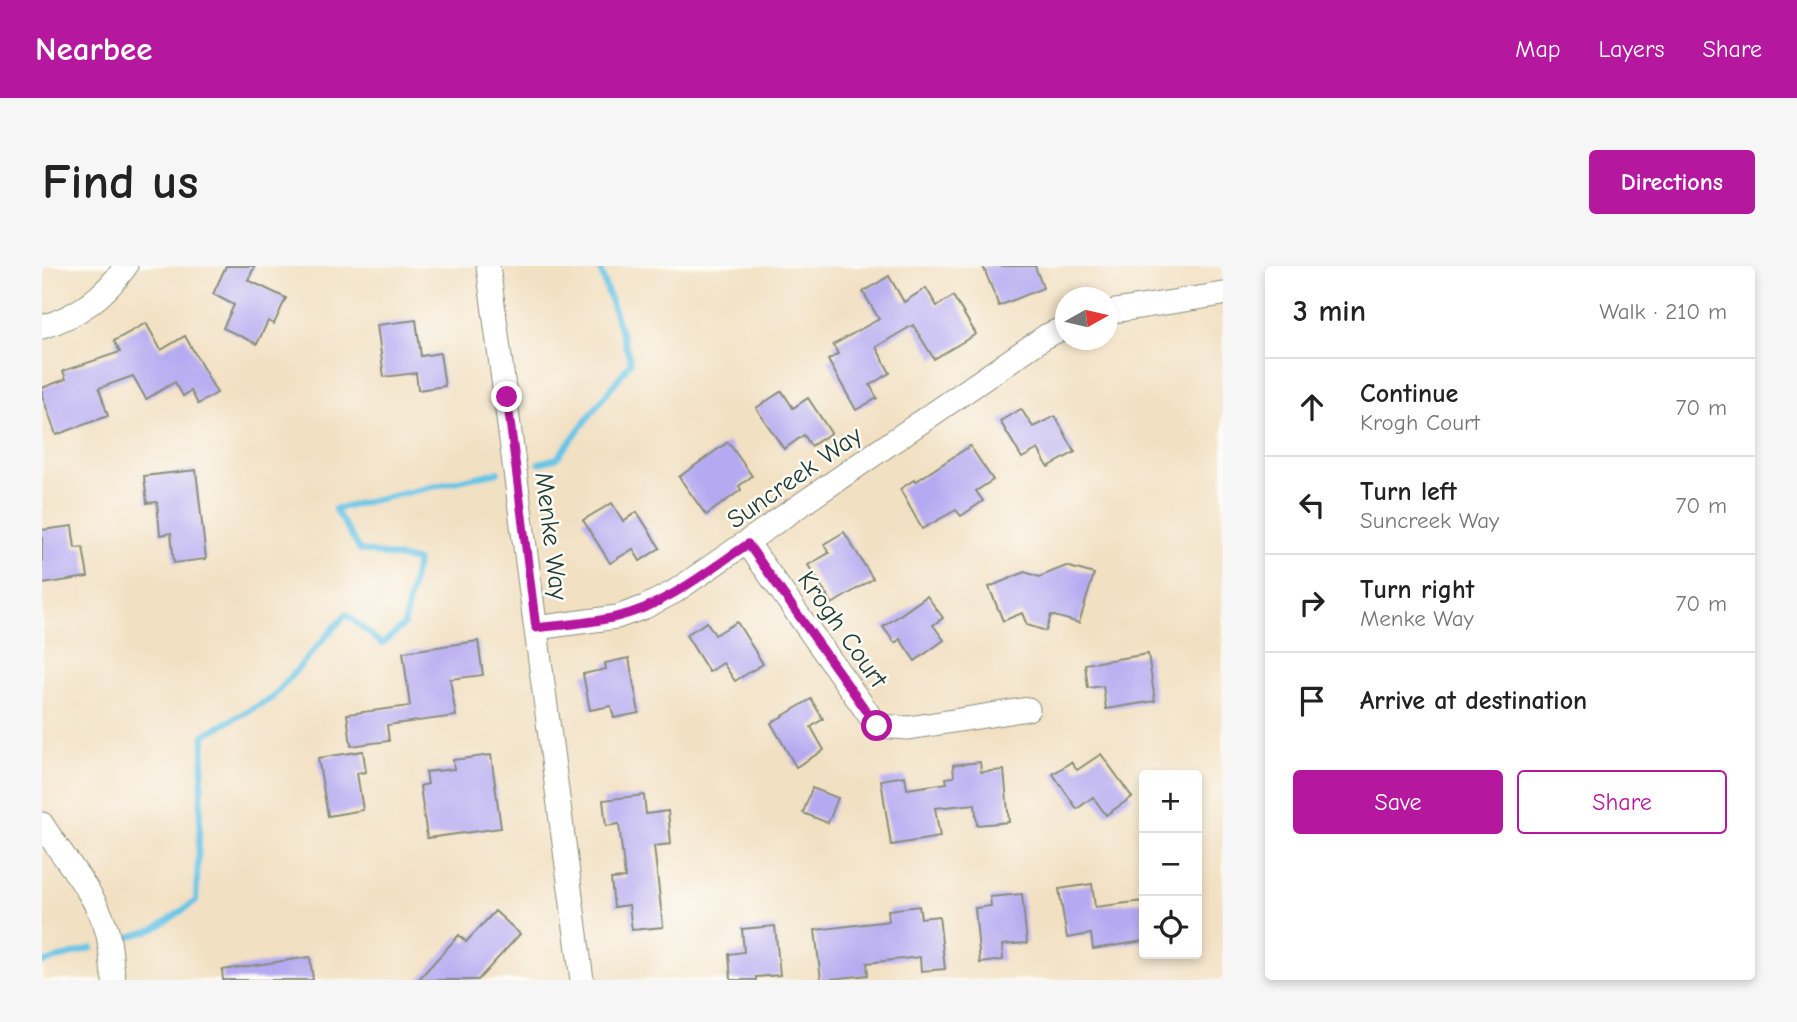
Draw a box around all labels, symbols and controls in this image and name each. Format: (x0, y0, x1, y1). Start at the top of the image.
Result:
text: Nearbee (35, 30, 153, 68)
text: Map (1515, 35, 1561, 63)
text: Layers (1599, 35, 1664, 63)
text: Share (1702, 35, 1762, 63)
button: Directions (1589, 150, 1755, 214)
text: Find us (42, 154, 198, 210)
north arrow (1055, 287, 1118, 350)
text: 3 min (1293, 294, 1366, 329)
text: Walk · 210 m (1599, 298, 1727, 325)
text: Continue (1360, 379, 1458, 409)
route end (491, 381, 522, 412)
icon: ahead (1293, 388, 1331, 426)
text: 70 m (1675, 394, 1727, 421)
text: Krogh Court (1360, 409, 1480, 436)
street label: Suncreek Way (721, 420, 868, 535)
street label: Menke Way (528, 470, 574, 602)
text: Turn left (1360, 477, 1457, 507)
icon: left (1293, 486, 1331, 524)
text: 70 m (1675, 492, 1727, 519)
text: Suncreek Way (1360, 507, 1499, 534)
street label: Krogh Court (791, 566, 894, 695)
text: Turn right (1360, 575, 1474, 605)
icon: right (1293, 584, 1331, 622)
text: 70 m (1675, 590, 1727, 617)
text: Menke Way (1360, 605, 1474, 632)
icon: arrive (1293, 682, 1331, 720)
text: Arrive at destination (1360, 686, 1587, 716)
route start (861, 710, 892, 741)
map controls (1139, 770, 1202, 959)
button: + (1139, 770, 1202, 833)
button: Save (1293, 770, 1503, 834)
button: Share (1517, 770, 1727, 834)
button: − (1139, 833, 1202, 896)
button: locate (1139, 896, 1202, 959)

